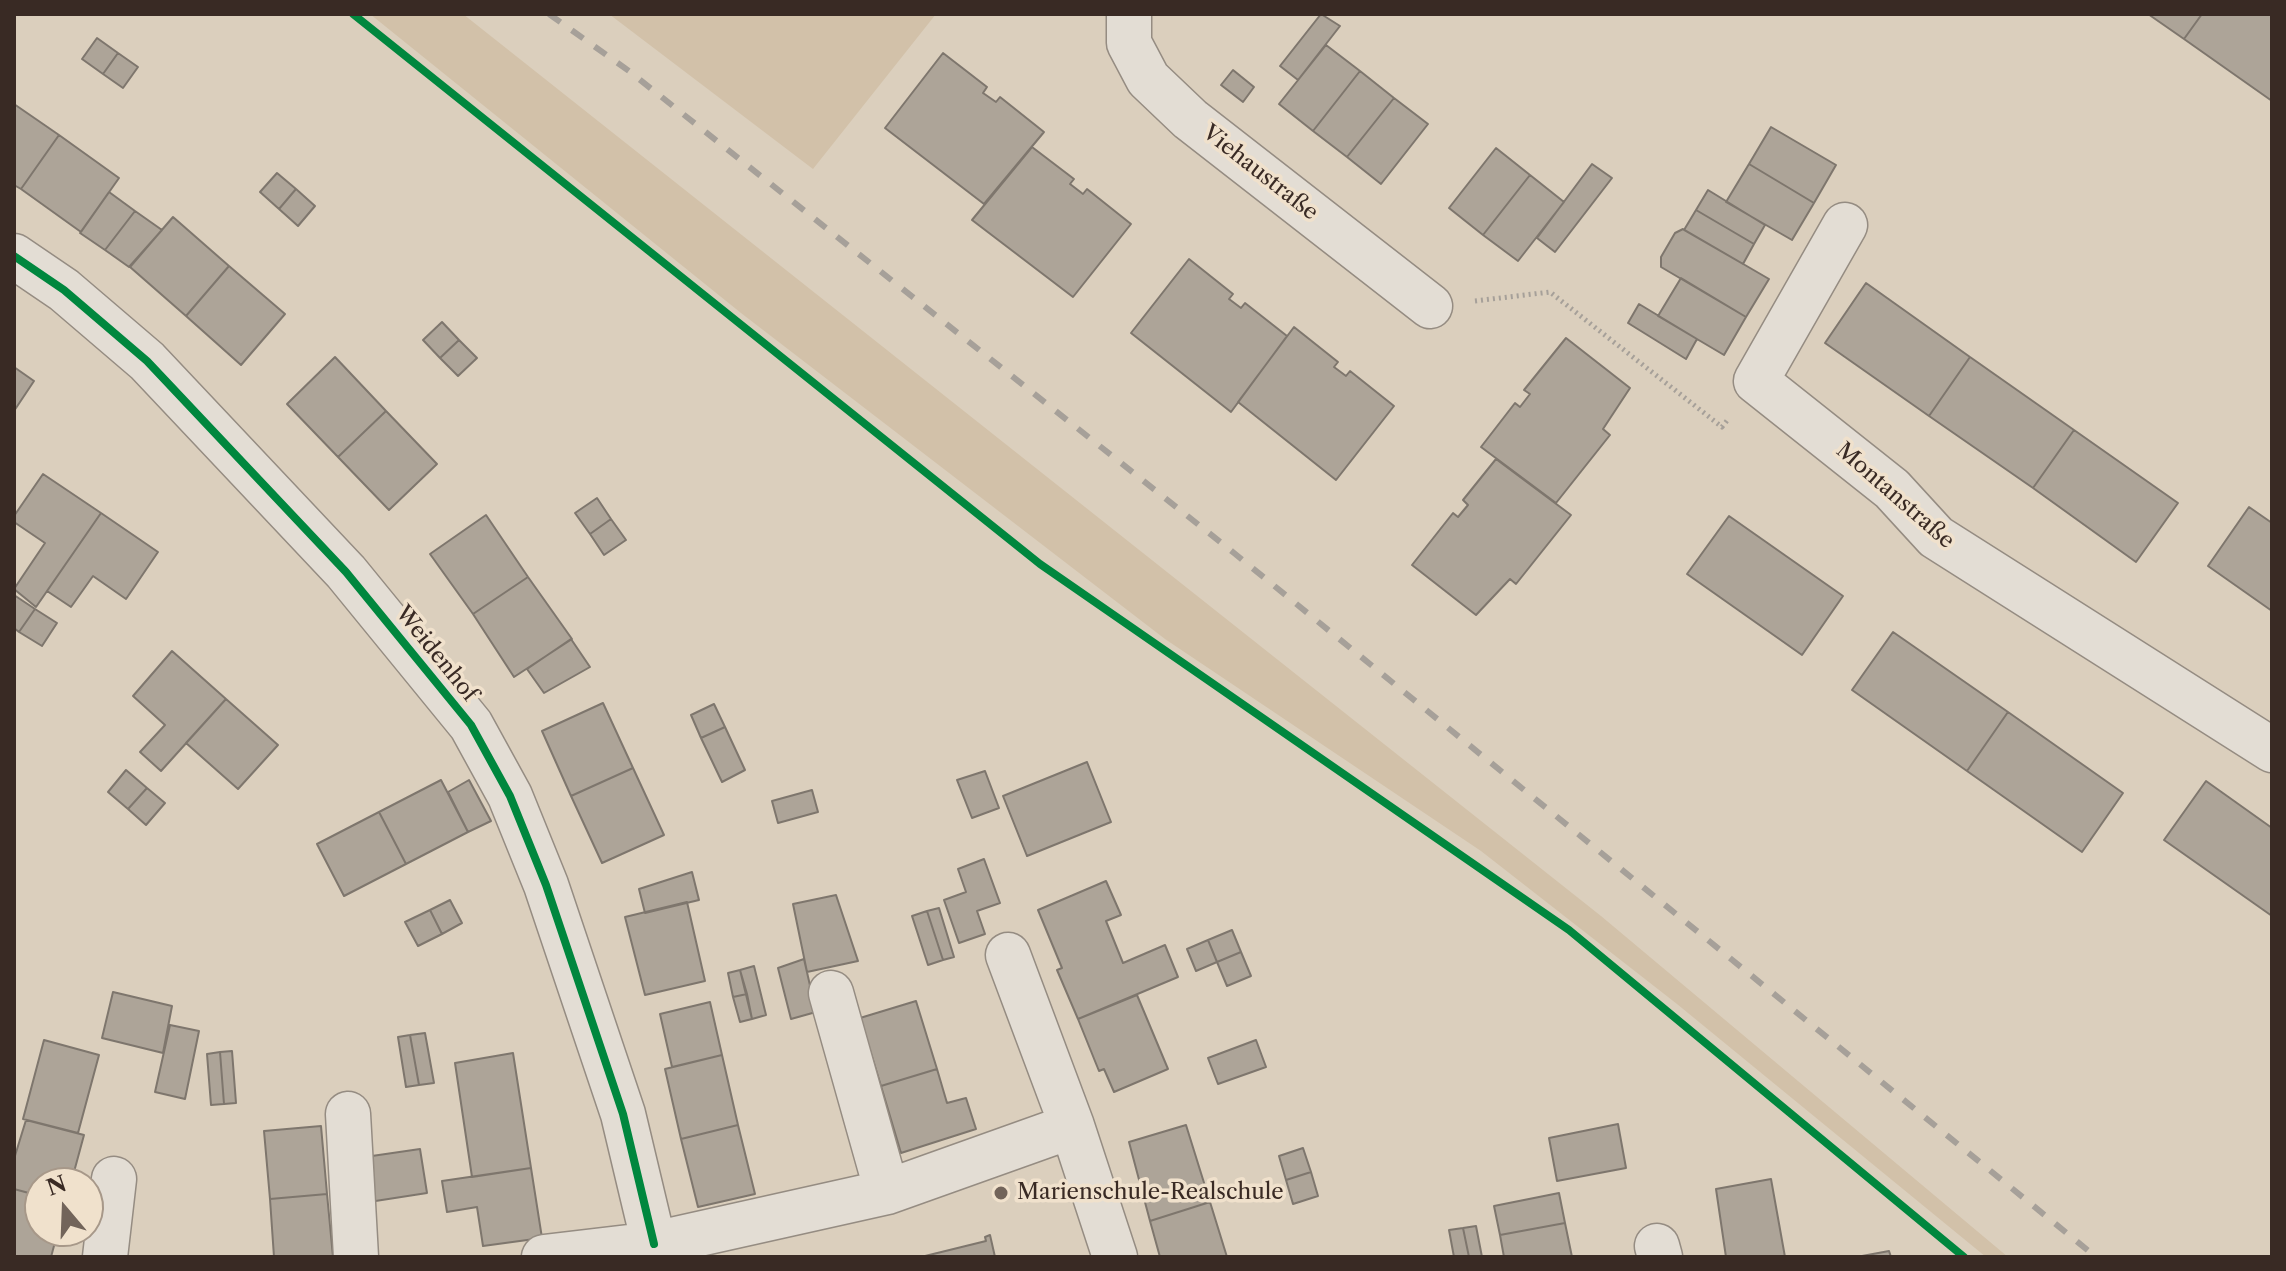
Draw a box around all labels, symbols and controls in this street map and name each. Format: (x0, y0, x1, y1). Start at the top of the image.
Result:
street label: Viehaustraße (1197, 120, 1323, 226)
street label: Montanstraße (1831, 438, 1959, 554)
street label: Weidenhof (389, 601, 483, 707)
north arrow (24, 1167, 104, 1247)
text: N (43, 1170, 70, 1202)
place label: Marienschule-Realschule (1017, 1180, 1284, 1206)
marker: Marienschule-Realschule (992, 1184, 1010, 1202)

